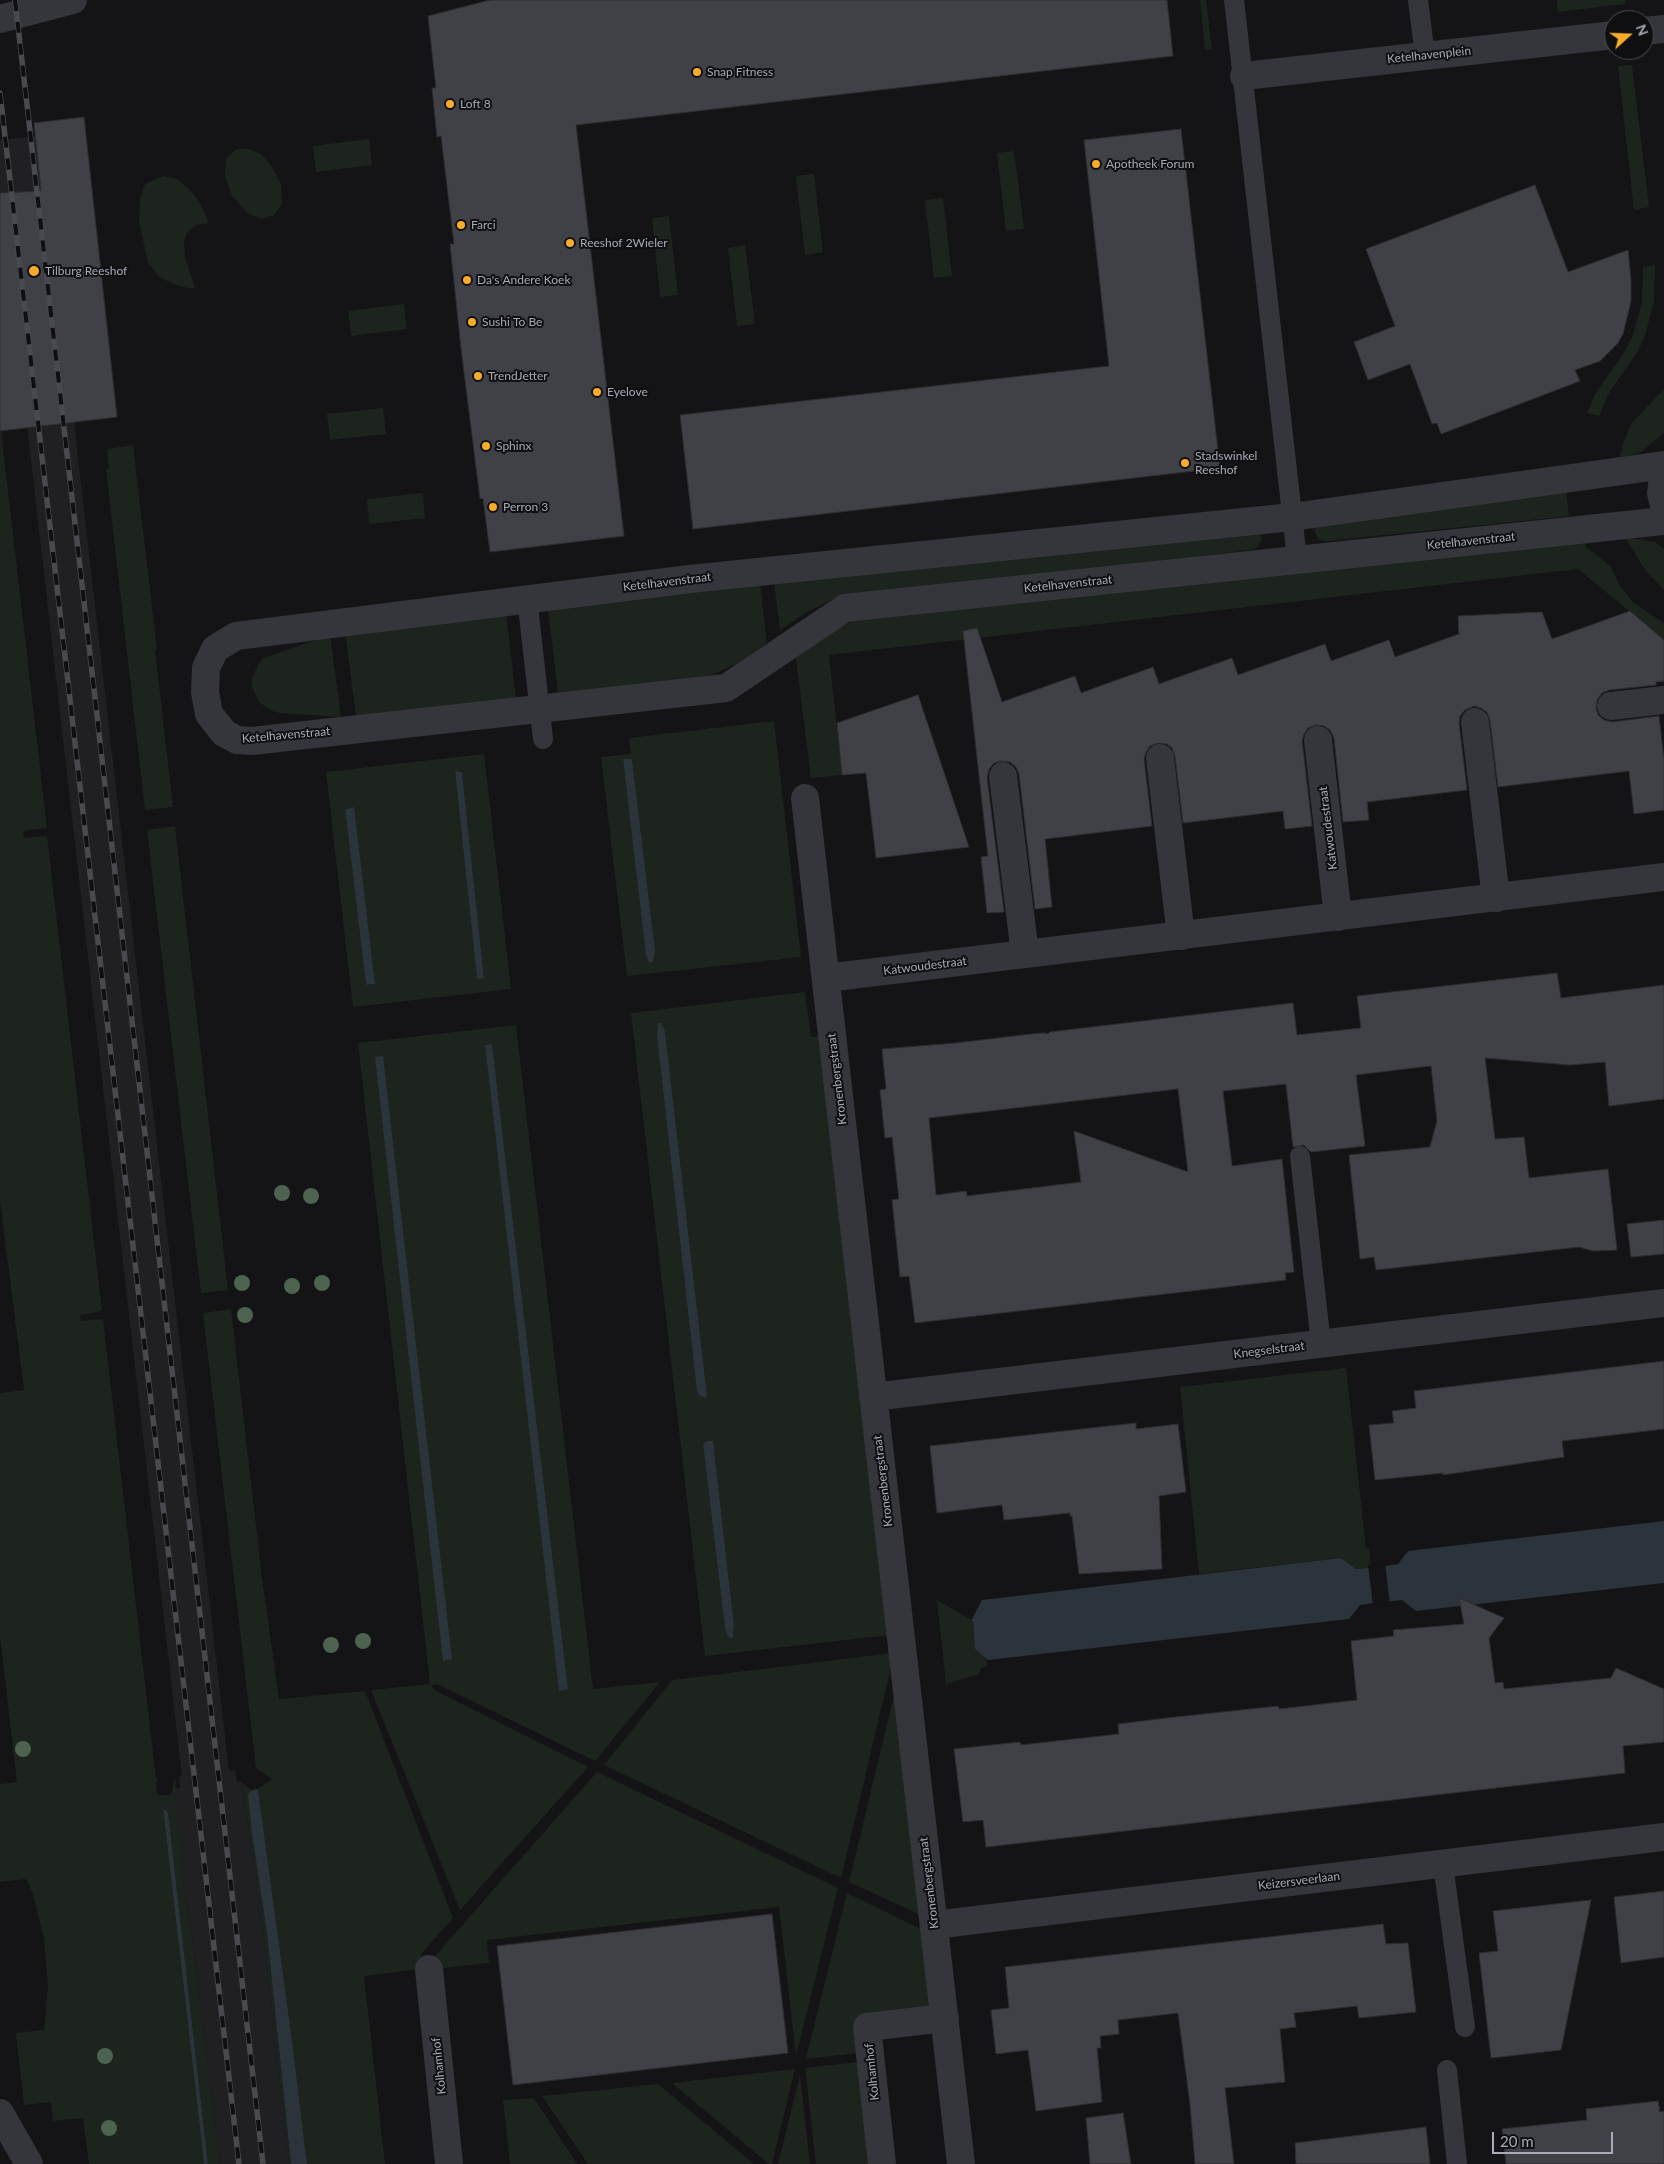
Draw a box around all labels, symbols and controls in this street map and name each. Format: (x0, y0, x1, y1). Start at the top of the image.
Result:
north arrow (1604, 10, 1654, 60)
text: N (1633, 22, 1652, 38)
street label: Ketelhavenplein (1386, 43, 1472, 67)
place label: Snap Fitness (707, 65, 773, 79)
marker: Snap Fitness (691, 66, 703, 78)
place label: Loft 8 (460, 97, 491, 111)
marker: Loft 8 (444, 98, 456, 110)
place label: Apotheek Forum (1106, 157, 1194, 171)
marker: Apotheek Forum (1090, 158, 1102, 170)
place label: Farci (471, 218, 496, 232)
marker: Farci (455, 219, 467, 231)
place label: Reeshof 2Wieler (580, 236, 668, 250)
marker: Reeshof 2Wieler (564, 237, 576, 249)
marker: Tilburg Reeshof (27, 264, 41, 278)
place label: Tilburg Reeshof (45, 264, 127, 278)
place label: Da's Andere Koek (477, 273, 571, 287)
marker: Da's Andere Koek (461, 274, 473, 286)
place label: Sushi To Be (482, 315, 542, 329)
marker: Sushi To Be (466, 316, 478, 328)
place label: TrendJetter (488, 369, 548, 383)
marker: TrendJetter (472, 370, 484, 382)
place label: Eyelove (607, 385, 648, 399)
marker: Eyelove (591, 386, 603, 398)
place label: Sphinx (496, 439, 531, 453)
marker: Sphinx (480, 440, 492, 452)
place label: Stadswinkel Reeshof (1195, 449, 1257, 477)
marker: Stadswinkel Reeshof (1179, 457, 1191, 469)
place label: Perron 3 (503, 500, 548, 514)
marker: Perron 3 (487, 501, 499, 513)
street label: Ketelhavenstraat (1426, 529, 1516, 553)
street label: Ketelhavenstraat (622, 569, 712, 595)
street label: Ketelhavenstraat (1023, 572, 1113, 596)
street label: Ketelhavenstraat (241, 724, 331, 746)
street label: Katwoudestraat (1316, 785, 1340, 871)
street label: Katwoudestraat (882, 954, 968, 978)
street label: Kronenbergstraat (824, 1032, 850, 1126)
street label: Knegselstraat (1233, 1338, 1305, 1362)
street label: Kronenbergstraat (870, 1434, 896, 1528)
street label: Kronenbergstraat (916, 1836, 942, 1930)
street label: Keizersveerlaan (1257, 1869, 1341, 1893)
street label: Kolhamhof (429, 2037, 449, 2095)
street label: Kolhamhof (862, 2043, 882, 2101)
scale bar (1494, 2122, 1615, 2154)
text: 20 m (1500, 2132, 1534, 2150)

